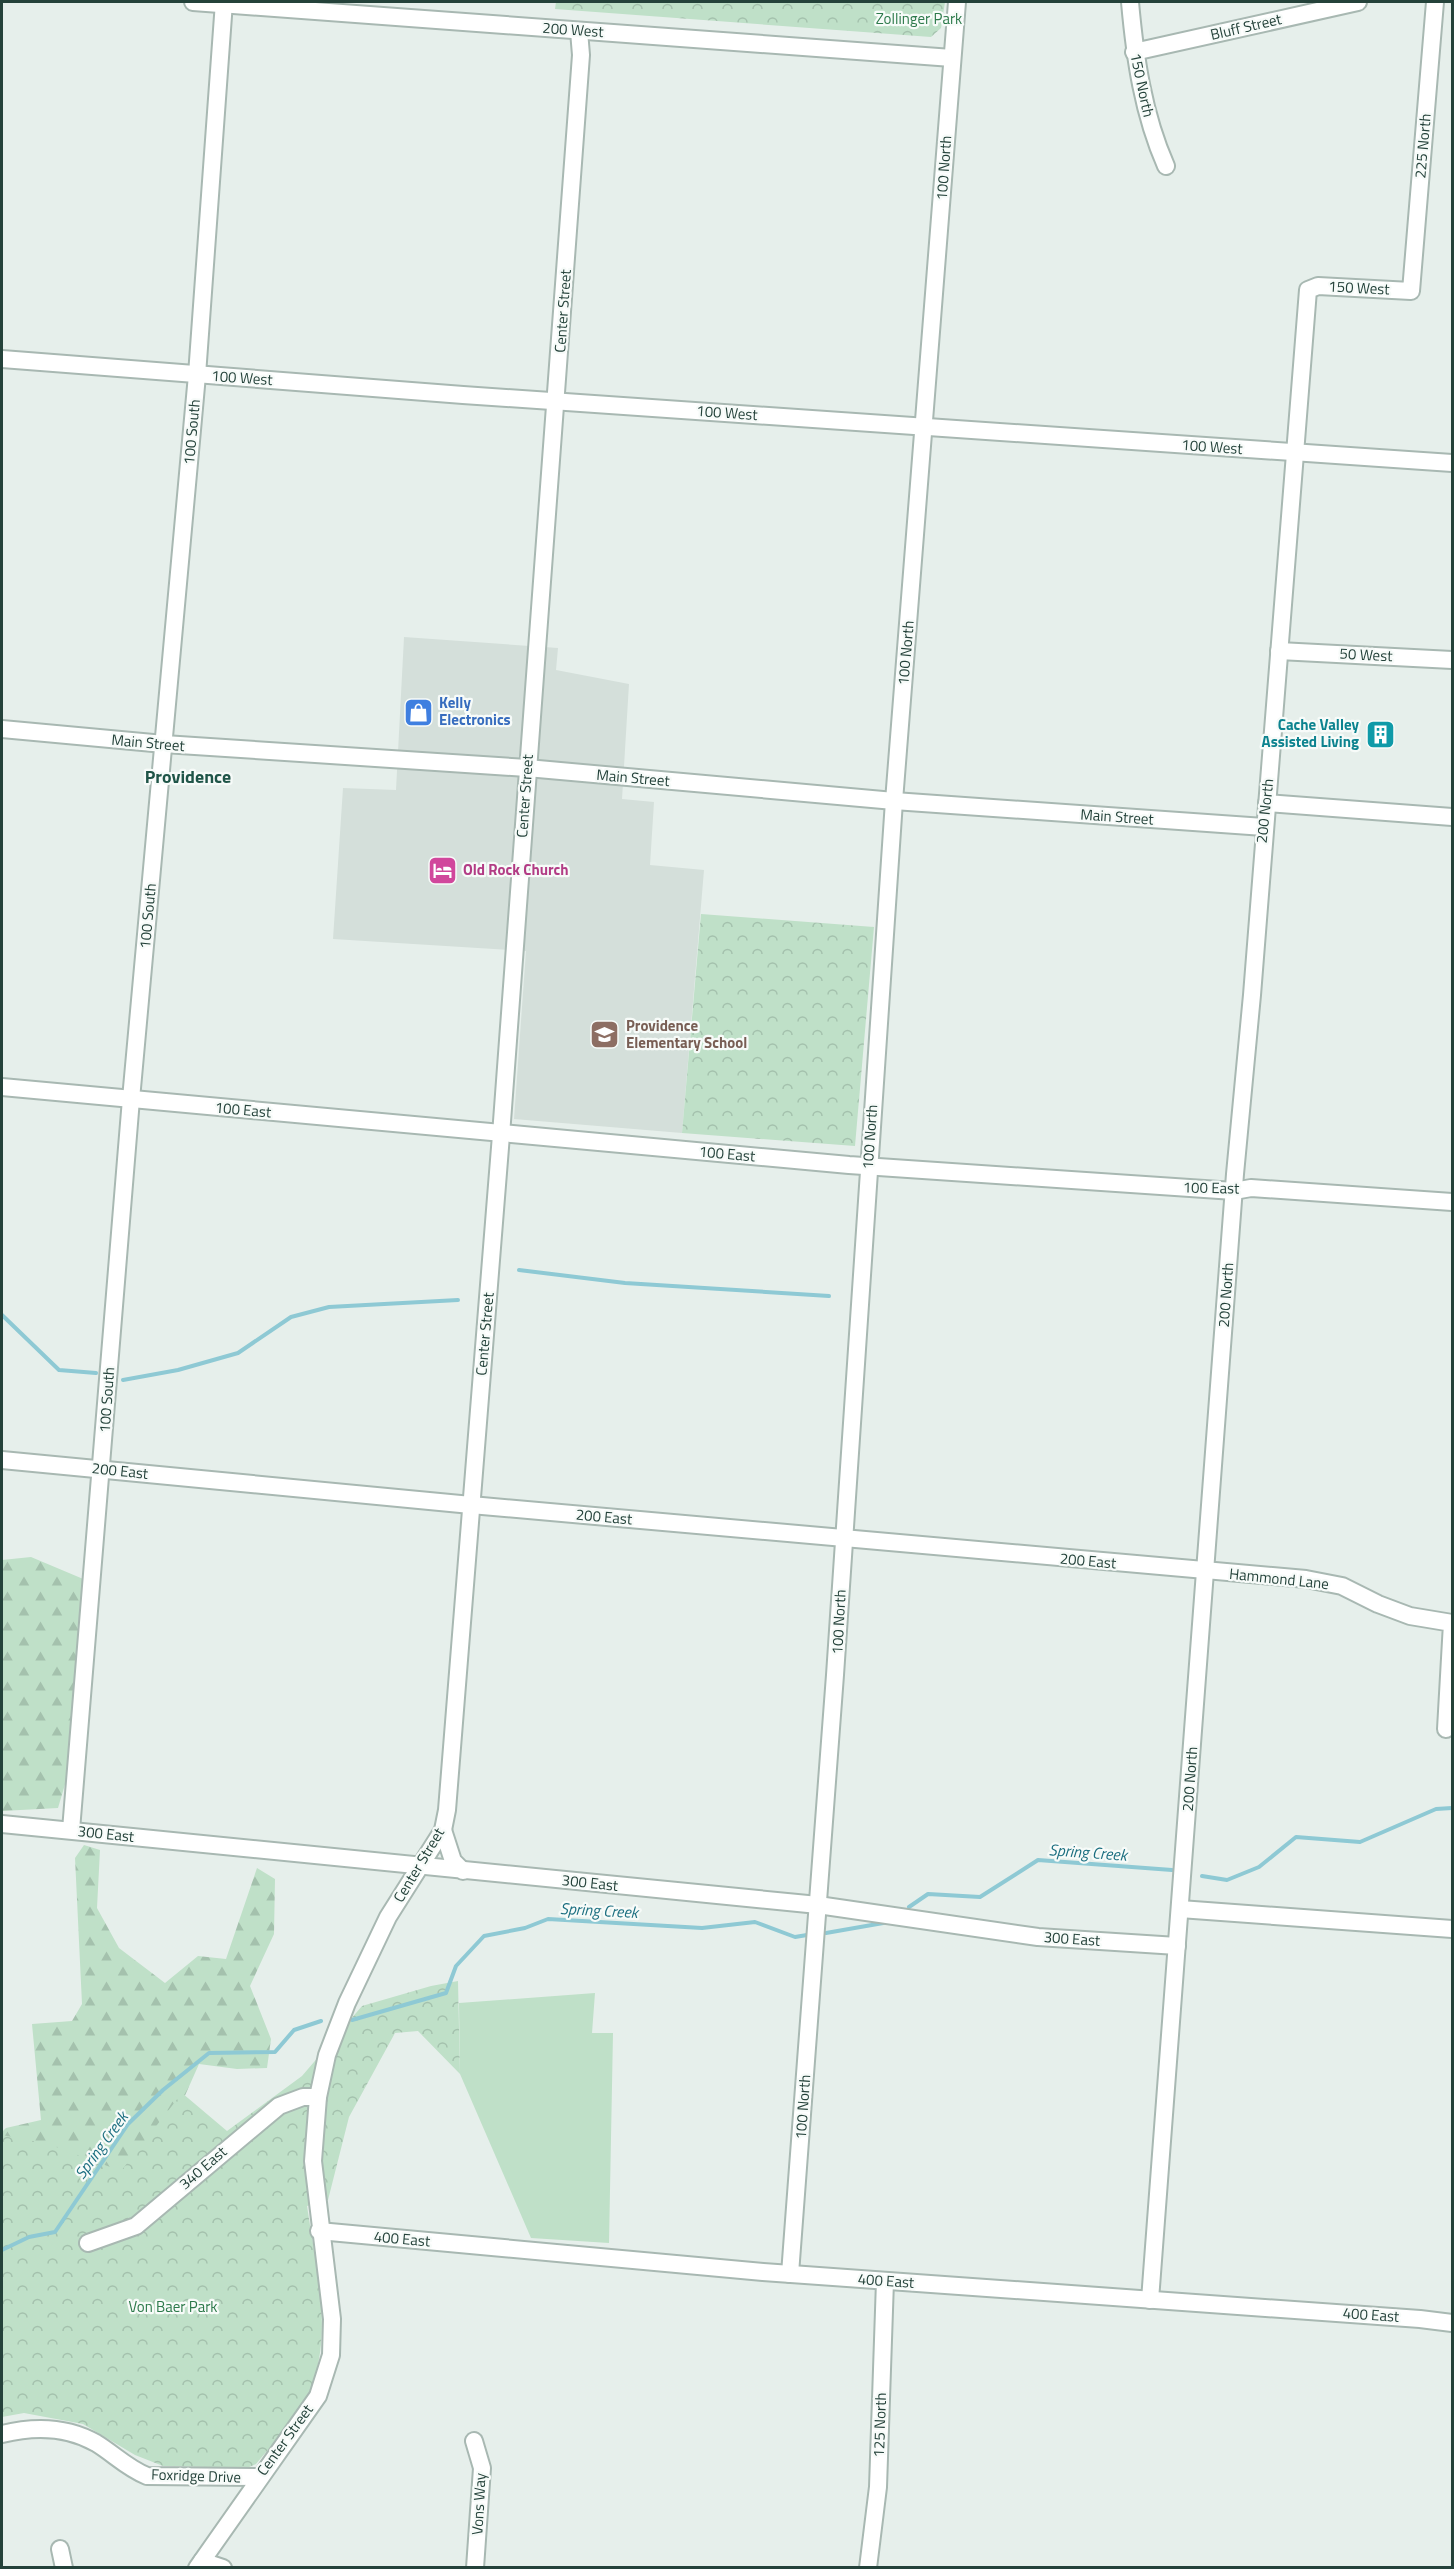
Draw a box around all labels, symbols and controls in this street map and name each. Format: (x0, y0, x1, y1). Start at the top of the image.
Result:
park label: Zollinger Park (876, 7, 962, 30)
street label: Bluff Street (1208, 7, 1285, 46)
street label: 200 West (542, 16, 605, 43)
street label: 150 North (1124, 51, 1160, 119)
street label: 225 North (1408, 113, 1437, 179)
street label: 100 North (930, 135, 957, 201)
street label: Center Street (548, 268, 577, 353)
street label: 150 West (1328, 274, 1391, 301)
street label: 100 West (211, 364, 274, 391)
street label: 100 South (177, 398, 206, 466)
street label: 100 West (696, 399, 759, 426)
street label: 100 West (1181, 433, 1244, 460)
street label: 100 North (891, 620, 920, 686)
street label: 50 West (1339, 642, 1394, 667)
place label: Kelly Electronics (439, 691, 511, 731)
shop icon: Kelly Electronics (402, 696, 434, 728)
place label: Cache Valley Assisted Living (1262, 713, 1359, 753)
building icon: Cache Valley Assisted Living (1364, 718, 1396, 750)
street label: Main Street (110, 728, 186, 757)
street label: Center Street (510, 753, 539, 838)
district label: Providence (145, 763, 231, 790)
street label: Main Street (595, 763, 671, 792)
street label: 200 North (1250, 777, 1279, 844)
street label: Main Street (1080, 802, 1155, 831)
hotel icon: Old Rock Church (426, 854, 458, 886)
place label: Old Rock Church (463, 858, 569, 881)
street label: 100 South (133, 882, 162, 950)
place label: Providence Elementary School (626, 1014, 747, 1054)
school or university icon: Providence Elementary School (589, 1019, 621, 1051)
street label: 100 East (214, 1096, 273, 1123)
street label: 100 North (856, 1104, 883, 1170)
street label: 100 East (698, 1140, 757, 1167)
street label: 100 East (1183, 1176, 1240, 1200)
street label: 200 North (1212, 1262, 1239, 1328)
street label: Center Street (469, 1291, 500, 1377)
street label: 100 South (93, 1366, 120, 1434)
street label: 200 East (91, 1456, 150, 1485)
street label: 200 East (575, 1503, 634, 1530)
street label: 200 East (1059, 1547, 1118, 1574)
street label: Hammond Lane (1228, 1562, 1330, 1595)
street label: 100 North (825, 1589, 852, 1655)
street label: 200 North (1176, 1746, 1203, 1812)
street label: 300 East (77, 1819, 136, 1848)
street label: Center Street (387, 1822, 450, 1906)
water label: Spring Creek (1048, 1837, 1130, 1867)
street label: 300 East (561, 1868, 620, 1897)
water label: Spring Creek (559, 1896, 641, 1924)
street label: 300 East (1043, 1925, 1102, 1952)
street label: 100 North (789, 2074, 816, 2140)
water label: Spring Creek (68, 2105, 135, 2184)
street label: 340 East (174, 2140, 232, 2195)
street label: 400 East (373, 2225, 432, 2252)
street label: 400 East (857, 2267, 916, 2294)
park label: Von Baer Park (128, 2295, 218, 2318)
street label: 400 East (1342, 2301, 1401, 2328)
street label: 125 North (867, 2392, 892, 2458)
street label: Center Street (251, 2399, 319, 2480)
street label: Foxridge Drive (151, 2462, 241, 2489)
street label: Vons Way (465, 2472, 492, 2536)

